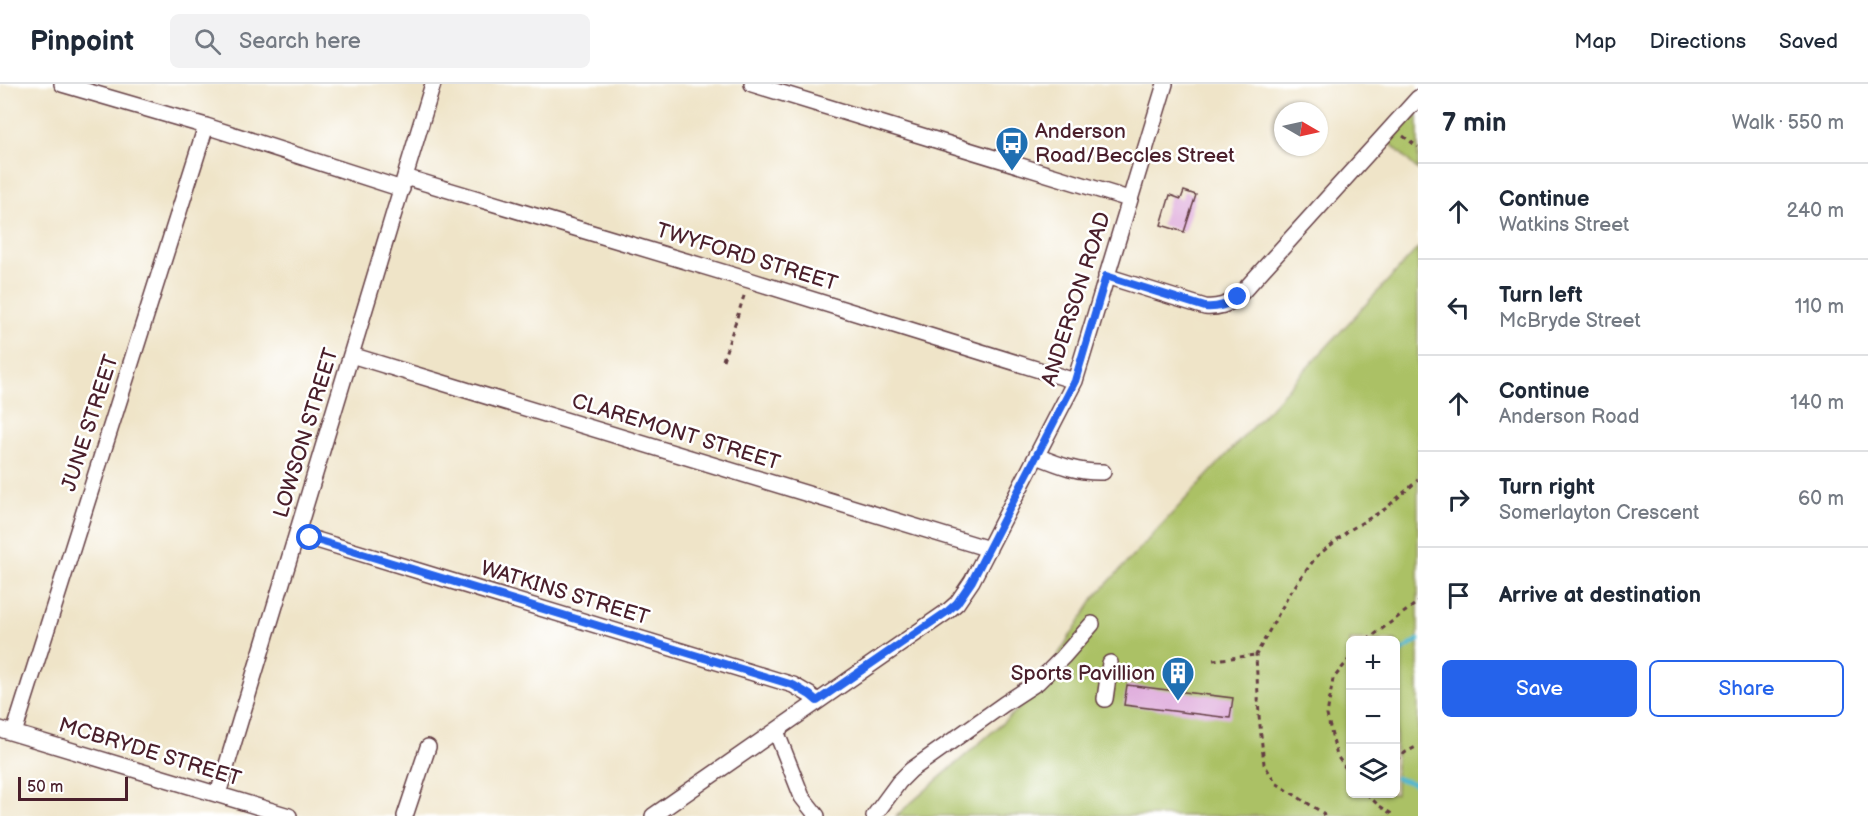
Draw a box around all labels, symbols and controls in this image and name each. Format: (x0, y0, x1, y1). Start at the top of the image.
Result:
search box (170, 14, 590, 68)
text: Pinpoint (30, 25, 134, 58)
icon: search (191, 25, 224, 58)
text: Search here (239, 28, 361, 55)
text: Map (1574, 29, 1617, 54)
text: Directions (1650, 29, 1746, 54)
text: Saved (1779, 29, 1838, 54)
north arrow (1274, 102, 1328, 156)
text: 7 min (1442, 108, 1506, 139)
text: Walk · 550 m (1732, 111, 1844, 135)
place label: Anderson Road/Beccles Street (1035, 119, 1235, 168)
bus stop icon: Anderson Road/Beccles Street (994, 125, 1030, 172)
text: Continue (1499, 186, 1589, 213)
icon: ahead (1442, 195, 1475, 228)
text: 240 m (1787, 199, 1844, 223)
street label: ANDERSON ROAD (1036, 209, 1116, 389)
text: Watkins Street (1499, 213, 1629, 237)
street label: TWYFORD STREET (653, 218, 841, 297)
text: Turn left (1499, 282, 1583, 309)
route end (1224, 283, 1250, 309)
icon: left (1442, 291, 1475, 324)
text: 110 m (1795, 295, 1844, 319)
text: McBryde Street (1499, 309, 1641, 333)
street label: LOWSON STREET (268, 345, 344, 521)
street label: JUNE STREET (56, 351, 124, 494)
text: Continue (1499, 378, 1589, 405)
icon: ahead (1442, 387, 1475, 420)
street label: CLAREMONT STREET (569, 388, 784, 476)
text: 140 m (1790, 391, 1844, 415)
text: Anderson Road (1499, 405, 1639, 429)
text: Turn right (1499, 474, 1595, 501)
icon: right (1442, 483, 1475, 516)
text: 60 m (1798, 487, 1844, 511)
text: Somerlayton Crescent (1499, 501, 1699, 525)
route start (296, 524, 322, 550)
street label: WATKINS STREET (478, 555, 653, 631)
icon: arrive (1442, 579, 1475, 612)
text: Arrive at destination (1499, 582, 1701, 609)
map controls (1346, 636, 1400, 798)
button: + (1346, 636, 1400, 690)
building icon: Sports Pavillion (1160, 655, 1196, 702)
button: Save (1442, 660, 1637, 717)
button: Share (1649, 660, 1844, 717)
place label: Sports Pavillion (1011, 661, 1155, 686)
button: − (1346, 690, 1400, 744)
street label: MCBRYDE STREET (56, 712, 244, 792)
button: layers (1346, 744, 1400, 798)
scale bar (18, 774, 128, 802)
text: 50 m (27, 778, 63, 797)

